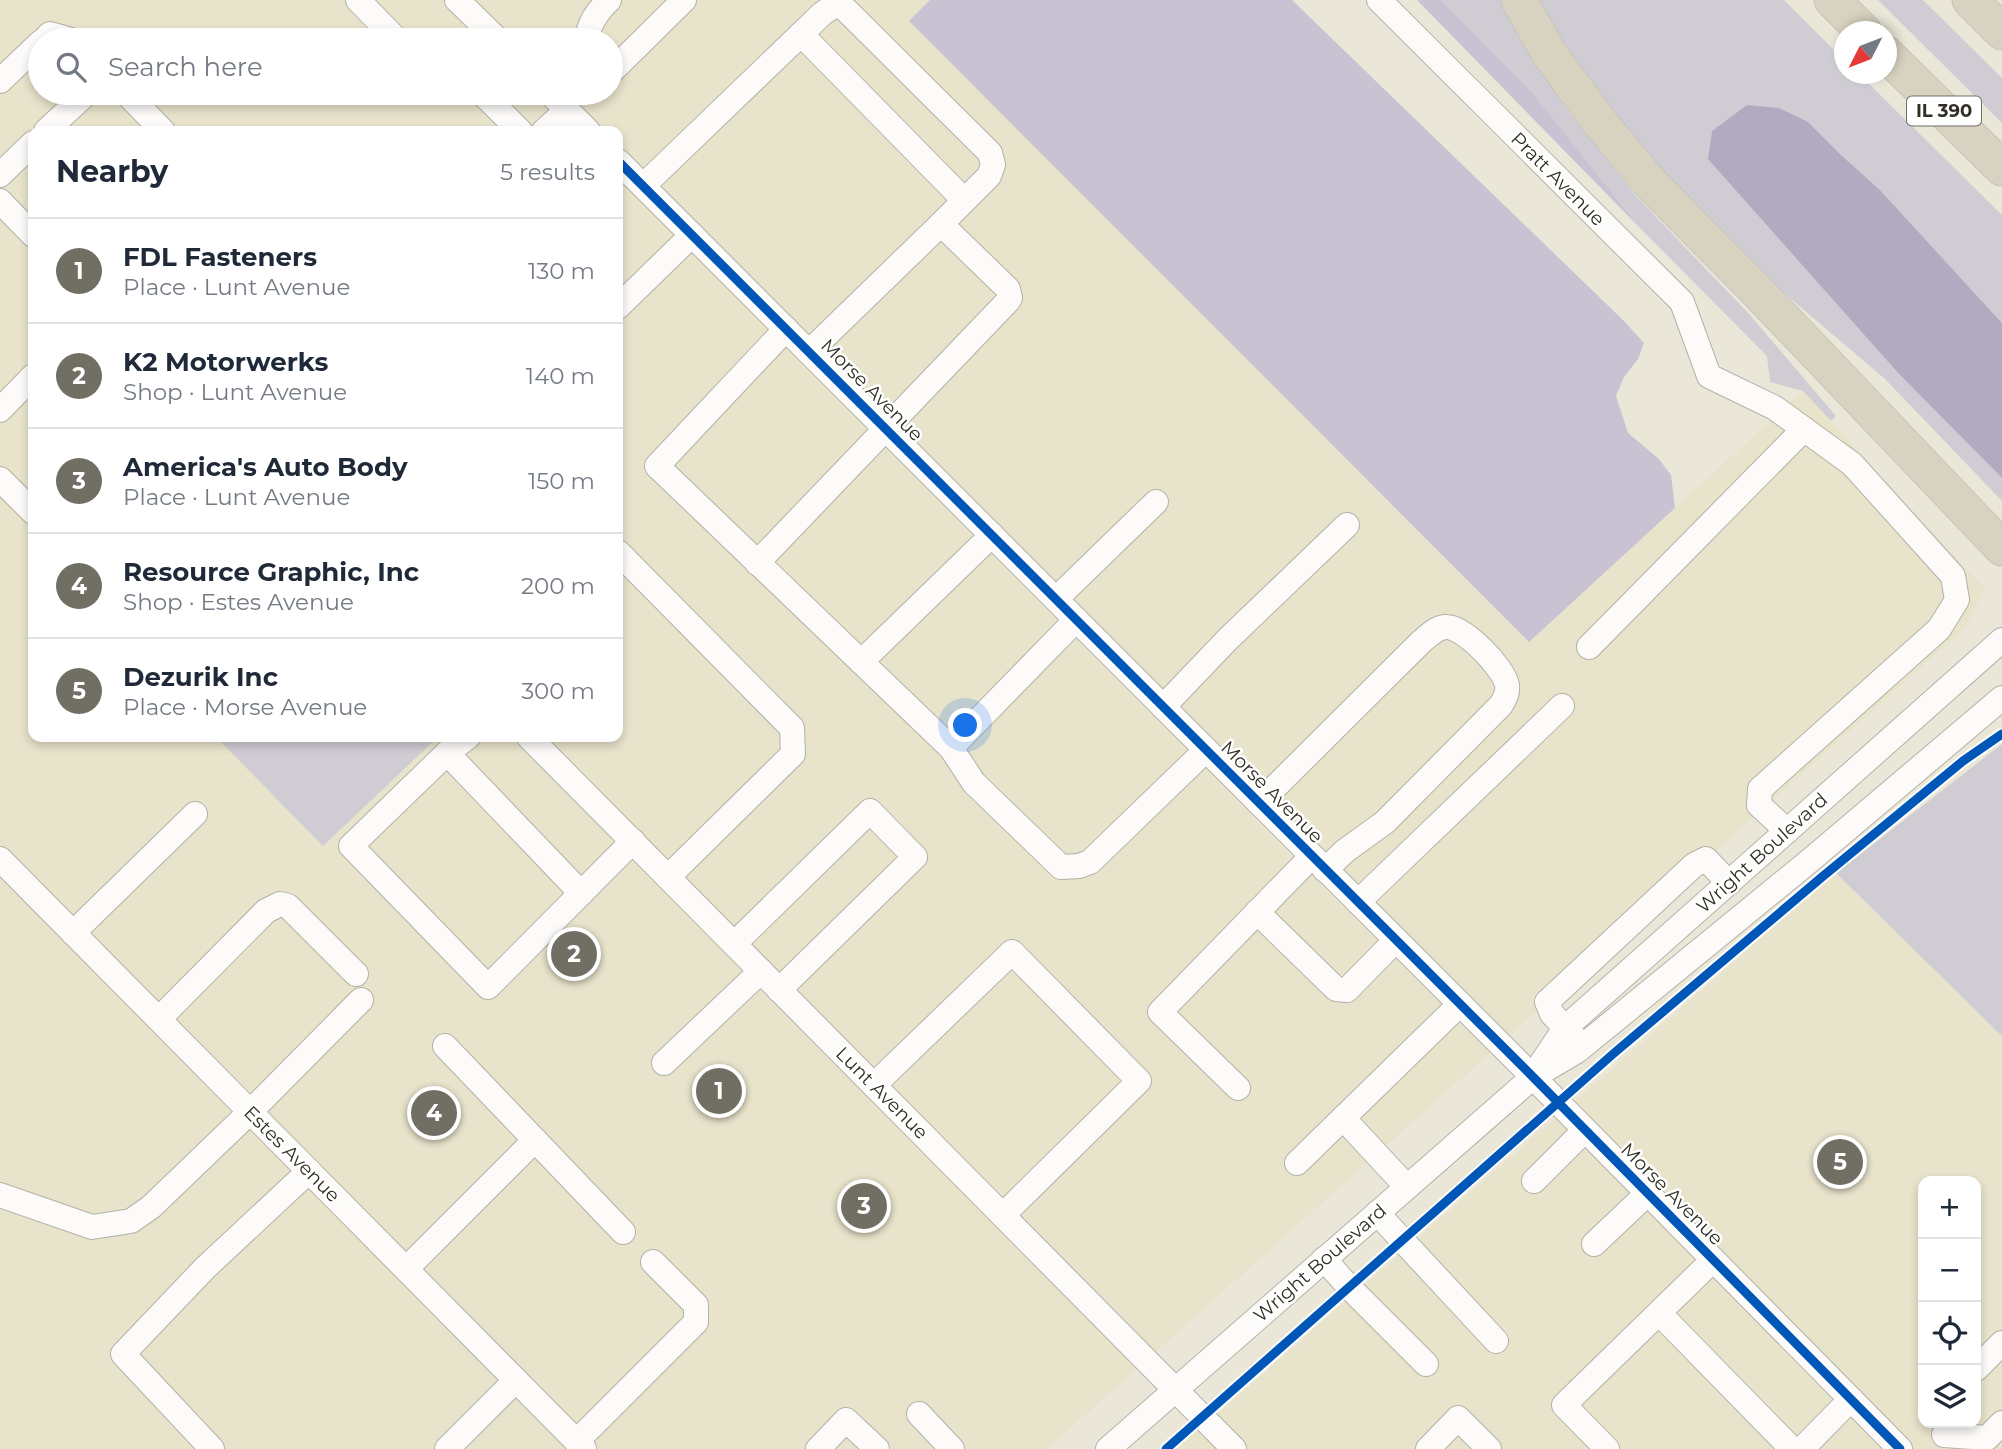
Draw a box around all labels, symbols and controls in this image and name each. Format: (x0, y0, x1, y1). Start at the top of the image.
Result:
north arrow (1834, 21, 1897, 84)
search box (28, 28, 623, 105)
icon: search (52, 48, 90, 86)
text: Search here (108, 51, 263, 83)
road number: IL 390 (1907, 96, 1981, 126)
street label: Pratt Avenue (1506, 127, 1610, 231)
text: Nearby (56, 153, 168, 190)
text: 5 results (500, 158, 595, 186)
text: FDL Fasteners (123, 241, 317, 273)
text: 1 (74, 257, 84, 285)
text: 130 m (528, 257, 595, 285)
text: Place · Lunt Avenue (123, 273, 350, 301)
street label: Morse Avenue (816, 334, 928, 446)
text: K2 Motorwerks (123, 346, 328, 378)
text: 2 (72, 362, 86, 390)
text: 140 m (526, 362, 595, 390)
text: Shop · Lunt Avenue (123, 378, 347, 406)
text: America's Auto Body (123, 451, 407, 483)
text: 3 (72, 467, 86, 495)
text: 150 m (528, 467, 595, 495)
text: Place · Lunt Avenue (123, 483, 350, 511)
text: Resource Graphic, Inc (123, 556, 419, 588)
text: 4 (71, 572, 87, 600)
text: 200 m (521, 572, 595, 600)
text: Shop · Estes Avenue (123, 588, 354, 616)
text: Dezurik Inc (123, 661, 278, 693)
text: 5 (72, 677, 86, 705)
text: 300 m (521, 677, 595, 705)
text: Place · Morse Avenue (123, 693, 367, 721)
your location (948, 708, 982, 742)
street label: Morse Avenue (1216, 736, 1328, 848)
street label: Wright Boulevard (1692, 788, 1832, 918)
pin: 2 (551, 928, 597, 980)
street label: Lunt Avenue (831, 1042, 933, 1144)
pin: 1 (696, 1065, 742, 1117)
pin: 4 (411, 1087, 457, 1139)
street label: Estes Avenue (239, 1101, 345, 1207)
pin: 5 (1817, 1136, 1863, 1188)
street label: Morse Avenue (1616, 1138, 1728, 1250)
map controls (1918, 1176, 1981, 1428)
button: + (1918, 1176, 1981, 1239)
pin: 3 (841, 1180, 887, 1232)
street label: Wright Boulevard (1249, 1199, 1391, 1327)
button: − (1918, 1239, 1981, 1302)
button: locate (1918, 1302, 1981, 1365)
button: layers (1918, 1365, 1981, 1428)

